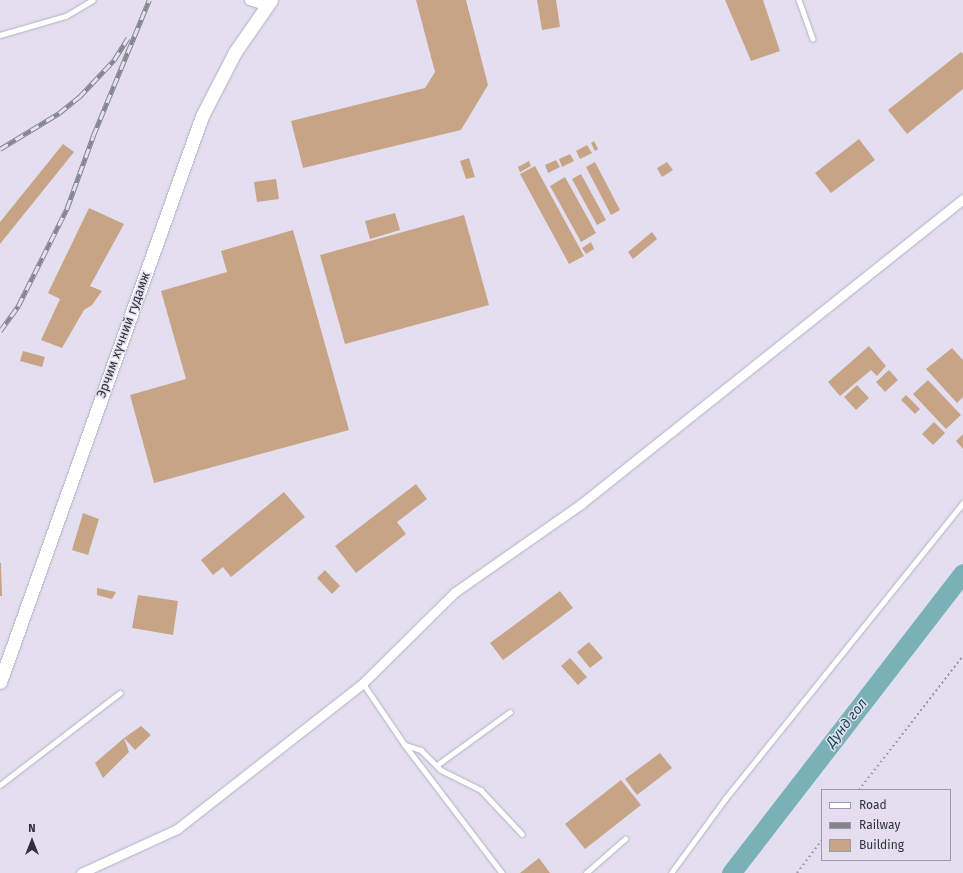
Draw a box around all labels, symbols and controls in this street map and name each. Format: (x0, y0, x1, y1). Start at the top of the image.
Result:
street label: Эрчим хүчний гудамж (94, 270, 154, 400)
water label: Дунд гол (823, 695, 871, 751)
legend (821, 789, 951, 861)
text: Road (859, 798, 887, 812)
text: Railway (859, 818, 900, 832)
north arrow (12, 821, 52, 861)
text: N (28, 822, 36, 835)
text: Building (859, 838, 904, 852)

